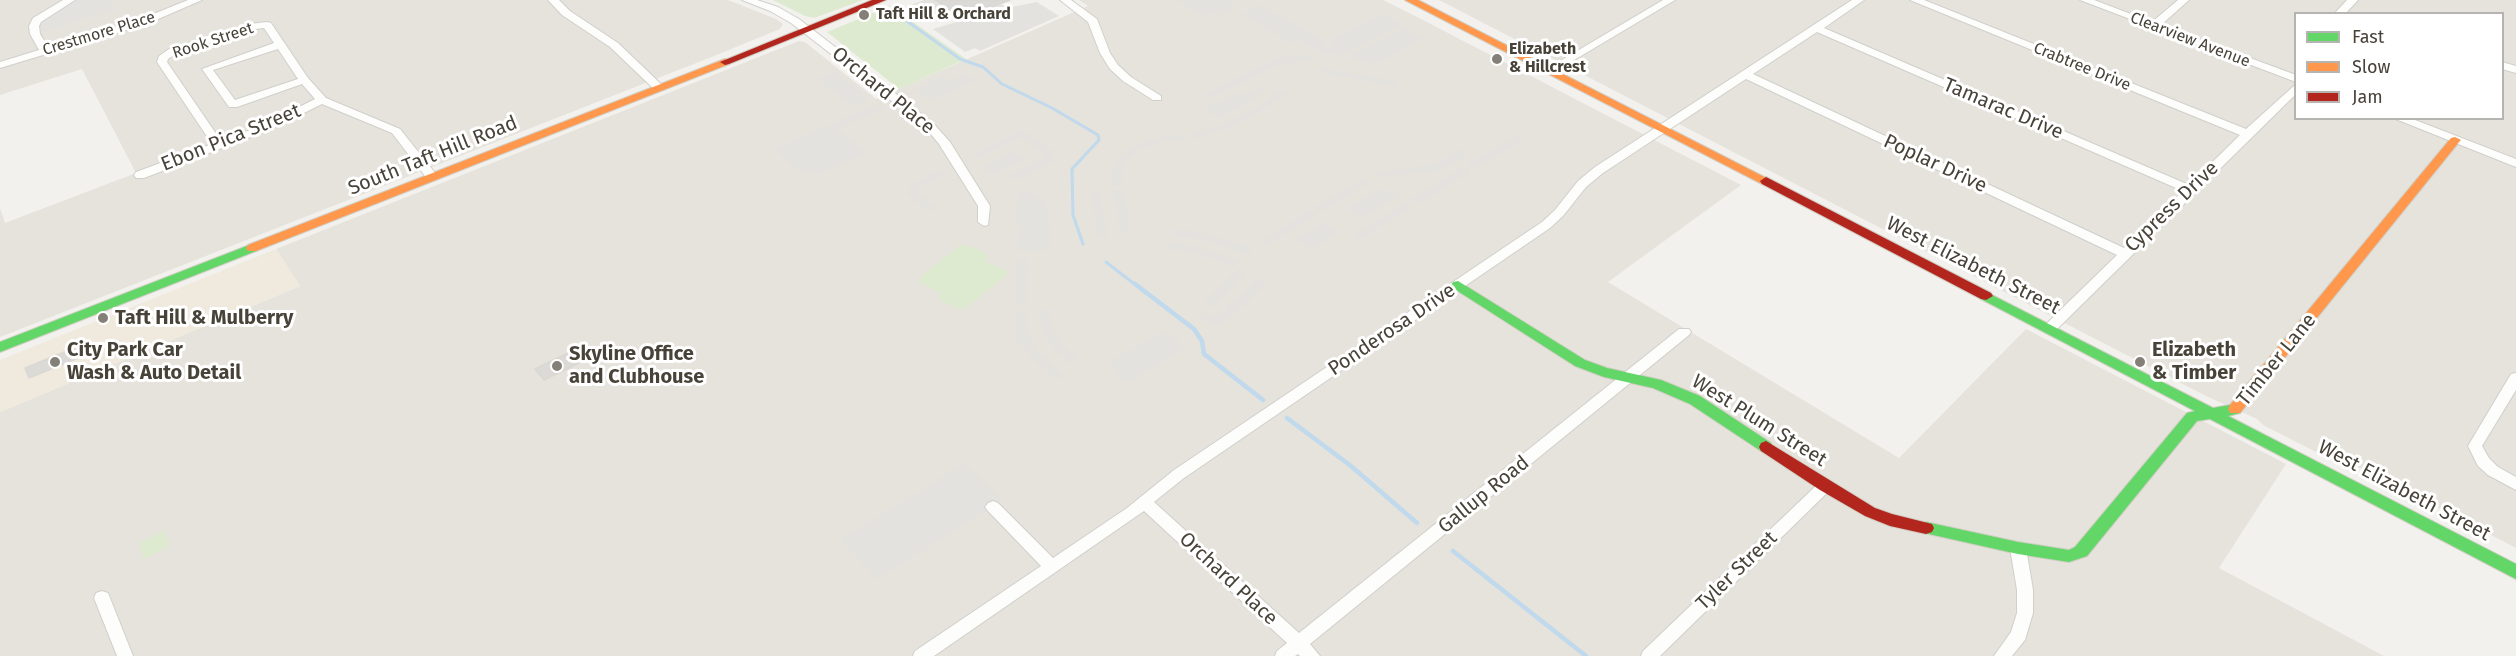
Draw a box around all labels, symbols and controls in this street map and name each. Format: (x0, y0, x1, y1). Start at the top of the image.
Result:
place label: Taft Hill & Orchard (876, 5, 1011, 25)
street label: Crestmore Place (40, 8, 158, 60)
marker: Taft Hill & Orchard (857, 8, 871, 22)
street label: Clearview Avenue (2127, 8, 2253, 72)
legend (2294, 12, 2504, 120)
street label: Rook Street (170, 19, 256, 63)
text: Fast (2352, 26, 2384, 48)
street label: Crabtree Drive (2031, 39, 2133, 95)
place label: Elizabeth & Hillcrest (1509, 40, 1586, 78)
street label: Orchard Place (827, 42, 939, 140)
marker: Elizabeth & Hillcrest (1490, 52, 1504, 66)
text: Slow (2352, 56, 2390, 78)
street label: Tamarac Drive (1939, 73, 2067, 145)
text: Jam (2352, 86, 2383, 108)
street label: Ebon Pica Street (158, 99, 304, 177)
street label: South Taft Hill Road (345, 111, 521, 201)
street label: Poplar Drive (1880, 130, 1990, 198)
street label: Cypress Drive (2120, 156, 2224, 258)
street label: West Elizabeth Street (1882, 212, 2064, 320)
street label: Ponderosa Drive (1324, 279, 1460, 381)
place label: Taft Hill & Mulberry (115, 306, 293, 330)
street label: Timber Lane (2232, 309, 2322, 411)
marker: Taft Hill & Mulberry (96, 311, 110, 325)
place label: City Park Car Wash & Auto Detail (67, 338, 241, 385)
place label: Elizabeth & Timber (2152, 338, 2236, 385)
place label: Skyline Office and Clubhouse (569, 342, 704, 389)
marker: City Park Car Wash & Auto Detail (48, 355, 62, 369)
marker: Elizabeth & Timber (2133, 355, 2147, 369)
marker: Skyline Office and Clubhouse (550, 359, 564, 373)
street label: West Plum Street (1687, 370, 1831, 472)
street label: West Elizabeth Street (2314, 435, 2494, 547)
street label: Gallup Road (1434, 451, 1534, 539)
street label: Tyler Street (1692, 526, 1782, 616)
street label: Orchard Place (1174, 527, 1282, 631)

